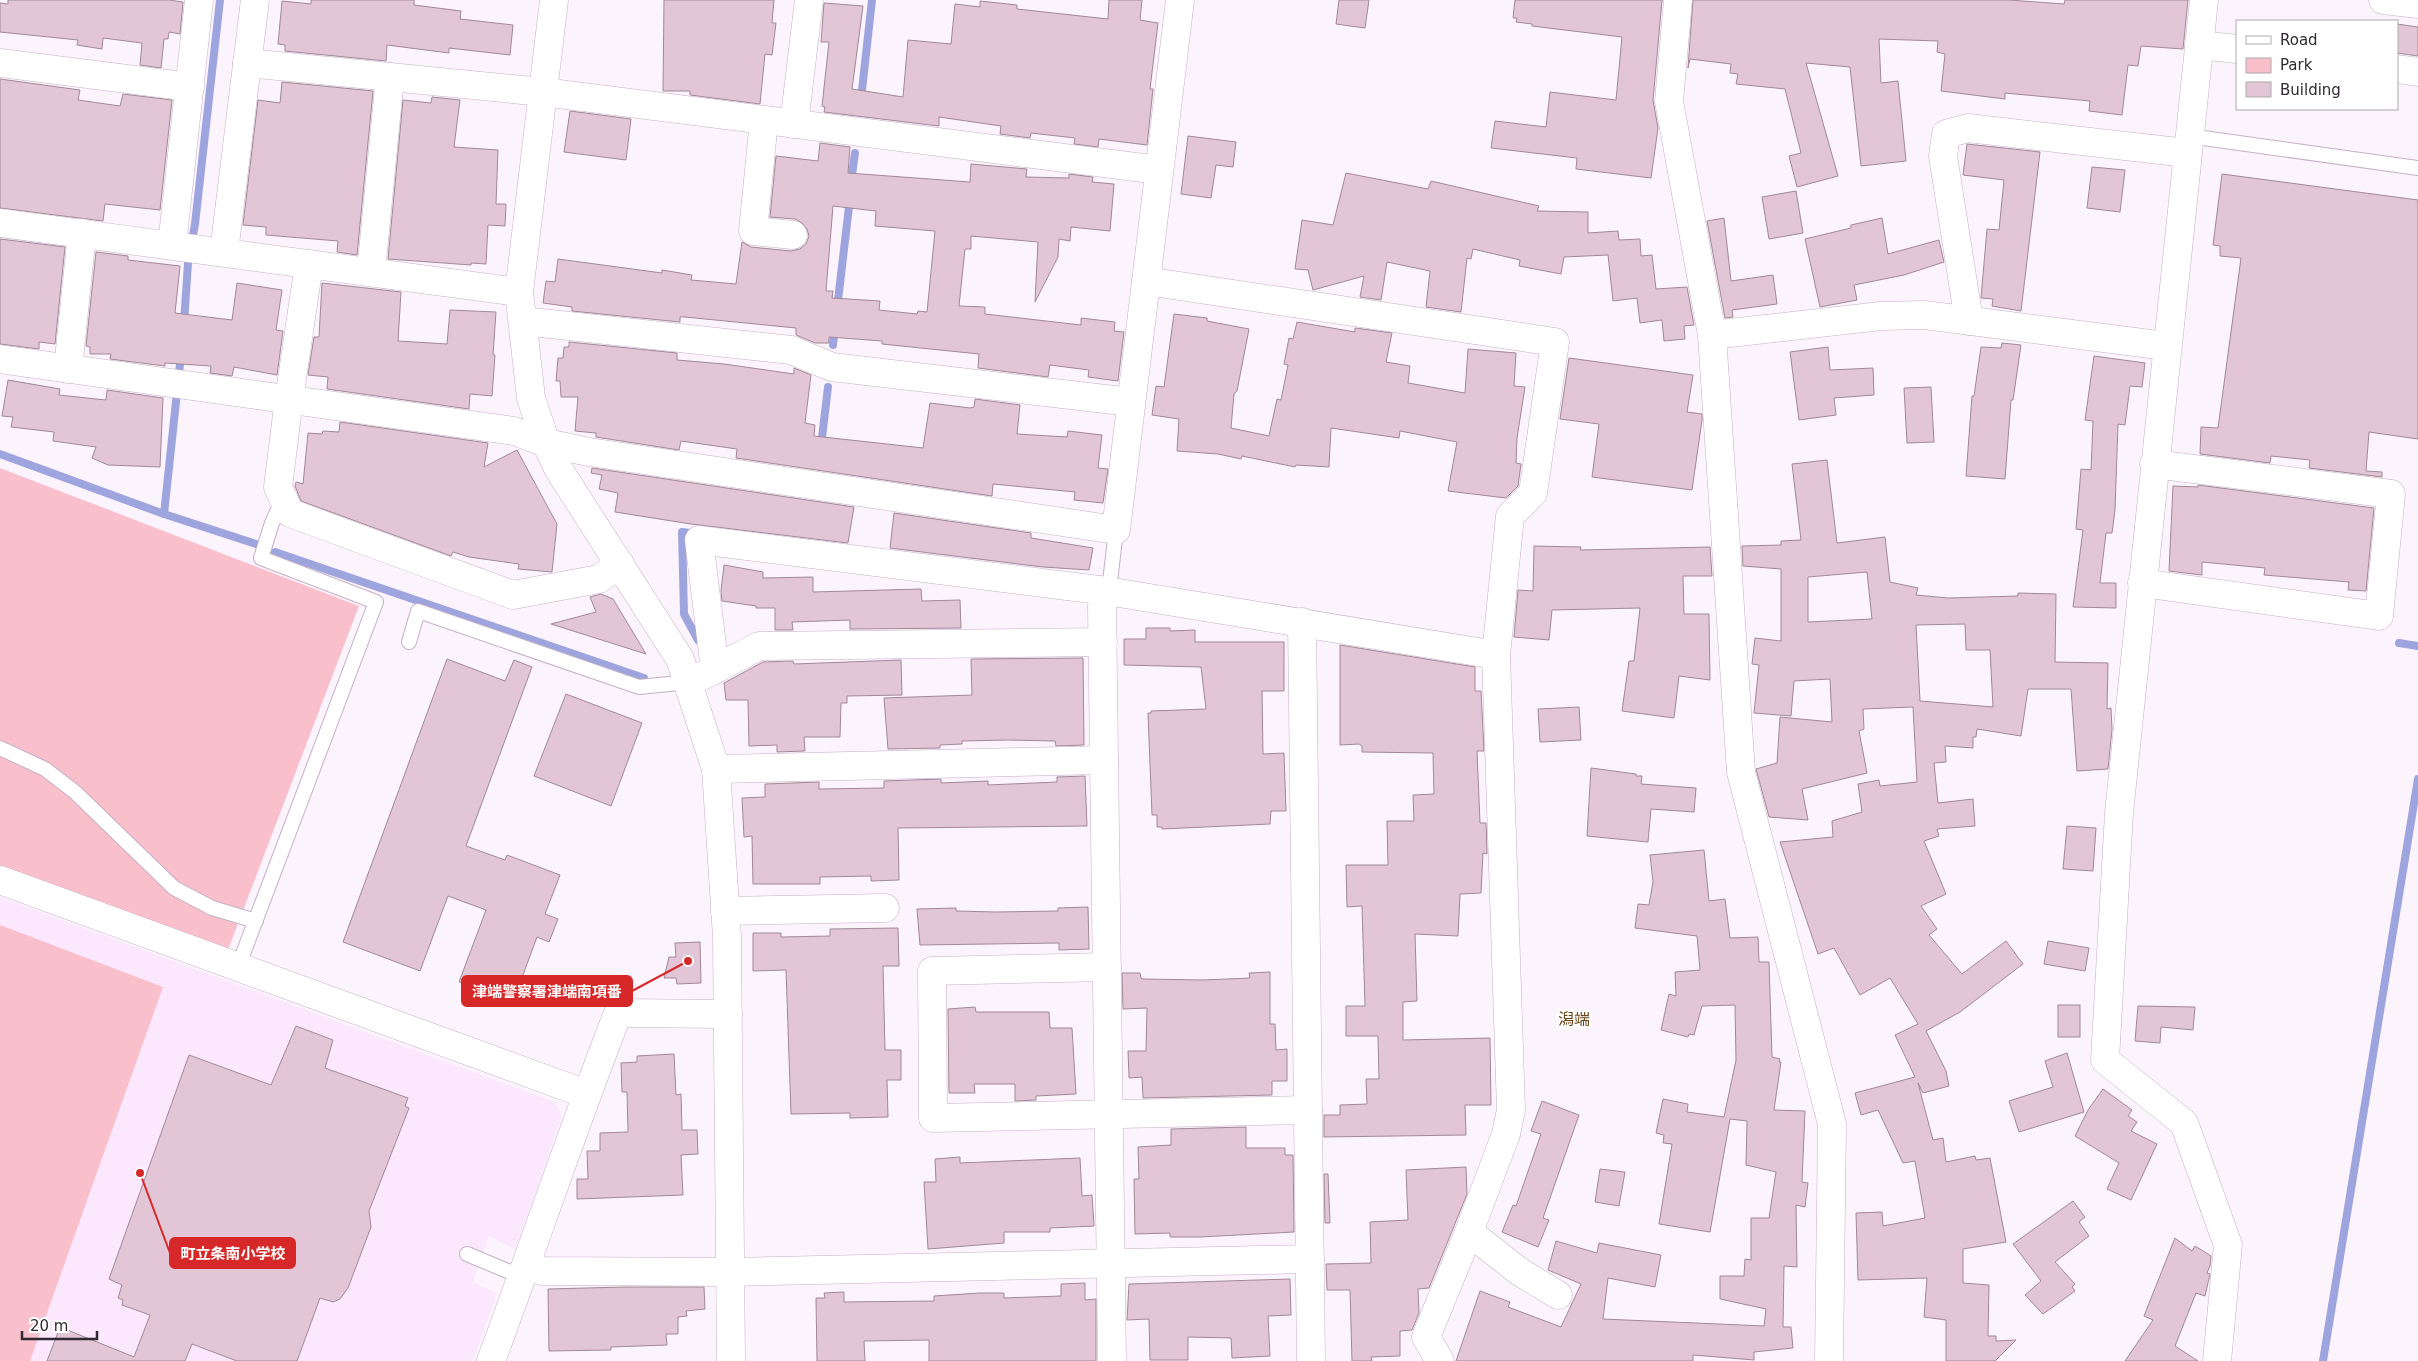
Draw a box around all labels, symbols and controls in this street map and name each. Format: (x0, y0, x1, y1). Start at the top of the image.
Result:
legend (2236, 20, 2398, 110)
text: Road (2280, 31, 2318, 49)
text: Park (2280, 56, 2313, 74)
text: Building (2280, 81, 2341, 99)
callout: 津端警察署津端南項番 (462, 976, 632, 1006)
text: 津端警察署津端南項番 (472, 983, 622, 1001)
district label: 潟端 (1558, 1010, 1590, 1029)
callout: 町立条南小学校 (170, 1238, 295, 1268)
text: 町立条南小学校 (180, 1245, 286, 1263)
scale bar (22, 1308, 98, 1340)
text: 20 m (30, 1317, 68, 1335)

